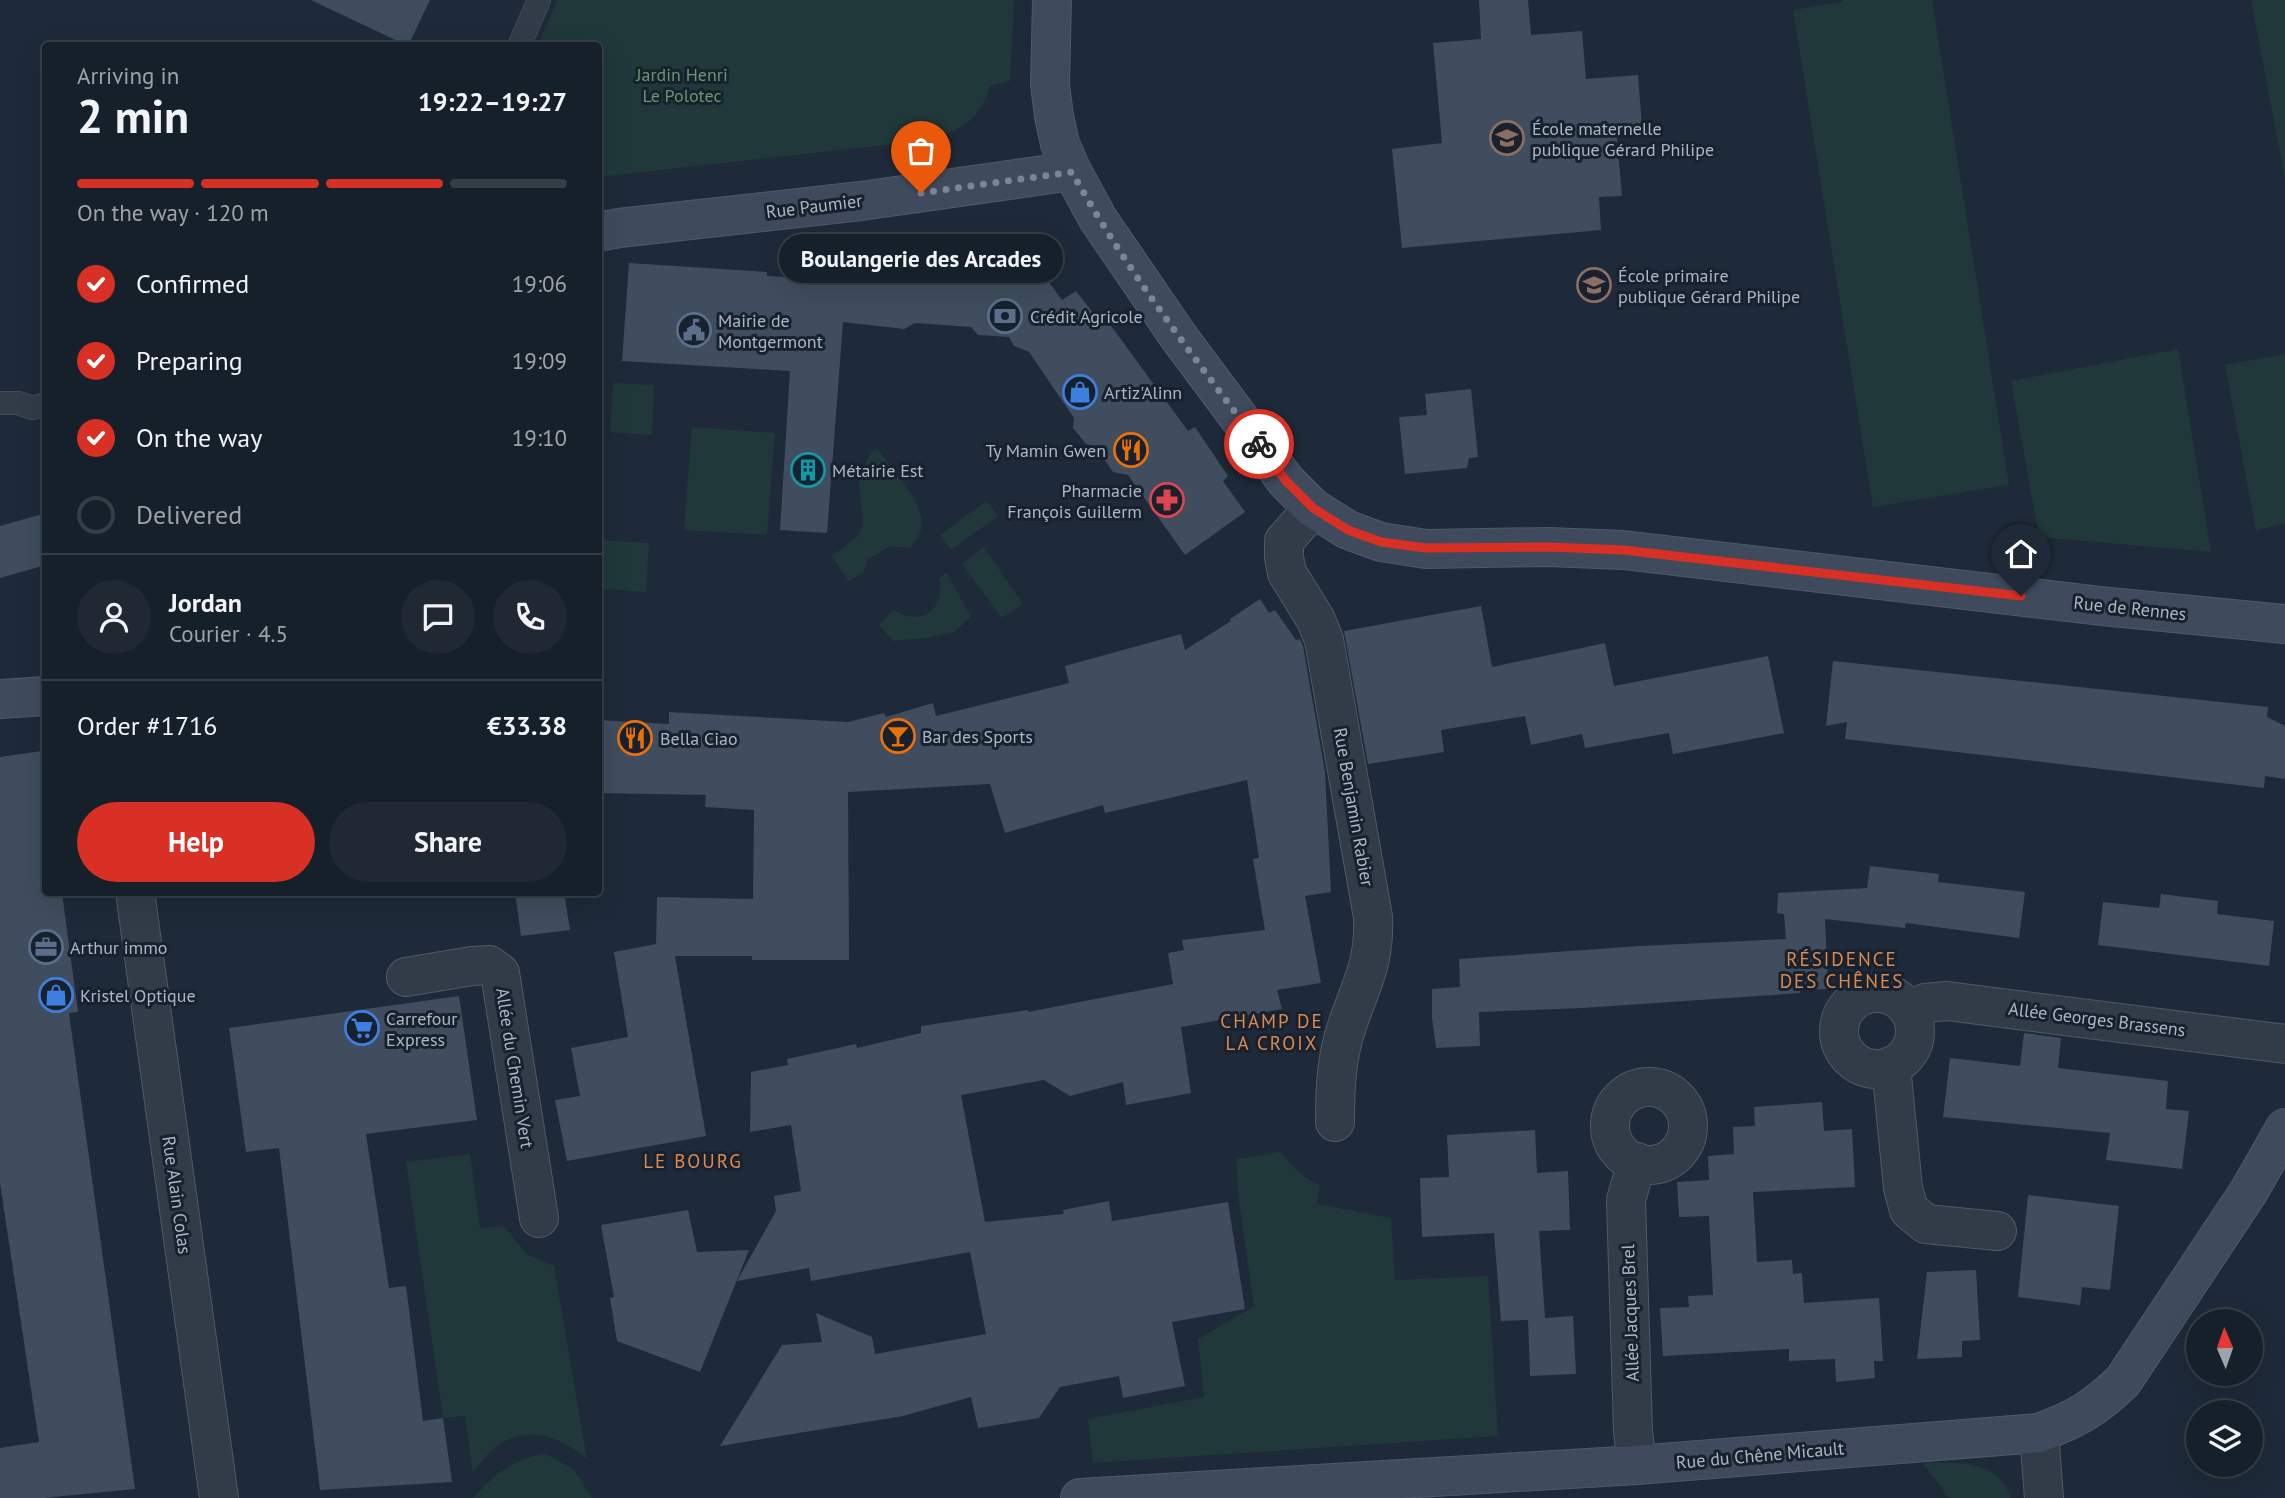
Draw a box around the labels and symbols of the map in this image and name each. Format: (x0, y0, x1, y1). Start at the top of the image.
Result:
park label: Jardin Henri Le Polotec (635, 63, 728, 107)
place label: École maternelle publique Gérard Philipe (1532, 117, 1714, 161)
school or university icon: École maternelle publique Gérard Philipe (1488, 119, 1526, 157)
pin (891, 121, 951, 193)
street label: Rue Paumier (764, 189, 864, 223)
callout: Boulangerie des Arcades (779, 235, 1063, 284)
place label: École primaire publique Gérard Philipe (1618, 264, 1800, 308)
school or university icon: École primaire publique Gérard Philipe (1575, 266, 1613, 304)
bank icon: Crédit Agricole (986, 297, 1024, 335)
place label: Crédit Agricole (1030, 305, 1143, 328)
place label: Mairie de Montgermont (718, 309, 823, 353)
public building icon: Mairie de Montgermont (675, 311, 713, 349)
shop icon: Artiz'Alinn (1061, 373, 1099, 411)
place label: Artiz'Alinn (1104, 381, 1182, 404)
courier (1224, 409, 1294, 479)
restaurant icon: Ty Mamin Gwen (1112, 431, 1150, 469)
place label: Ty Mamin Gwen (985, 439, 1106, 462)
building icon: Métairie Est (789, 451, 827, 489)
place label: Métairie Est (832, 459, 923, 482)
place label: Pharmacie François Guillerm (1007, 479, 1142, 523)
pharmacy icon: Pharmacie François Guillerm (1148, 481, 1186, 519)
pin (1991, 524, 2051, 596)
street label: Rue de Rennes (2072, 591, 2188, 625)
bar icon: Bar des Sports (879, 717, 917, 755)
restaurant icon: Bella Ciao (616, 719, 654, 757)
place label: Bar des Sports (922, 725, 1033, 748)
street label: Rue Benjamin Rabier (1329, 726, 1379, 888)
place label: Bella Ciao (660, 727, 738, 750)
office icon: Arthur immo (27, 928, 65, 966)
place label: Arthur immo (70, 936, 167, 959)
district label: RÉSIDENCE DES CHÊNES (1780, 947, 1904, 993)
shop icon: Kristel Optique (37, 976, 75, 1014)
place label: Kristel Optique (80, 984, 196, 1007)
street label: Allée du Chemin Vert (491, 986, 539, 1150)
street label: Allée Georges Brassens (2007, 997, 2187, 1041)
place label: Carrefour Express (386, 1007, 457, 1051)
supermarket icon: Carrefour Express (343, 1009, 381, 1047)
district label: CHAMP DE LA CROIX (1220, 1009, 1324, 1055)
street label: Rue Alain Colas (157, 1135, 197, 1255)
district label: LE BOURG (643, 1149, 743, 1173)
street label: Allée Jacques Brel (1616, 1243, 1644, 1382)
north arrow (2186, 1309, 2263, 1386)
street label: Rue du Chêne Micault (1675, 1436, 1845, 1474)

